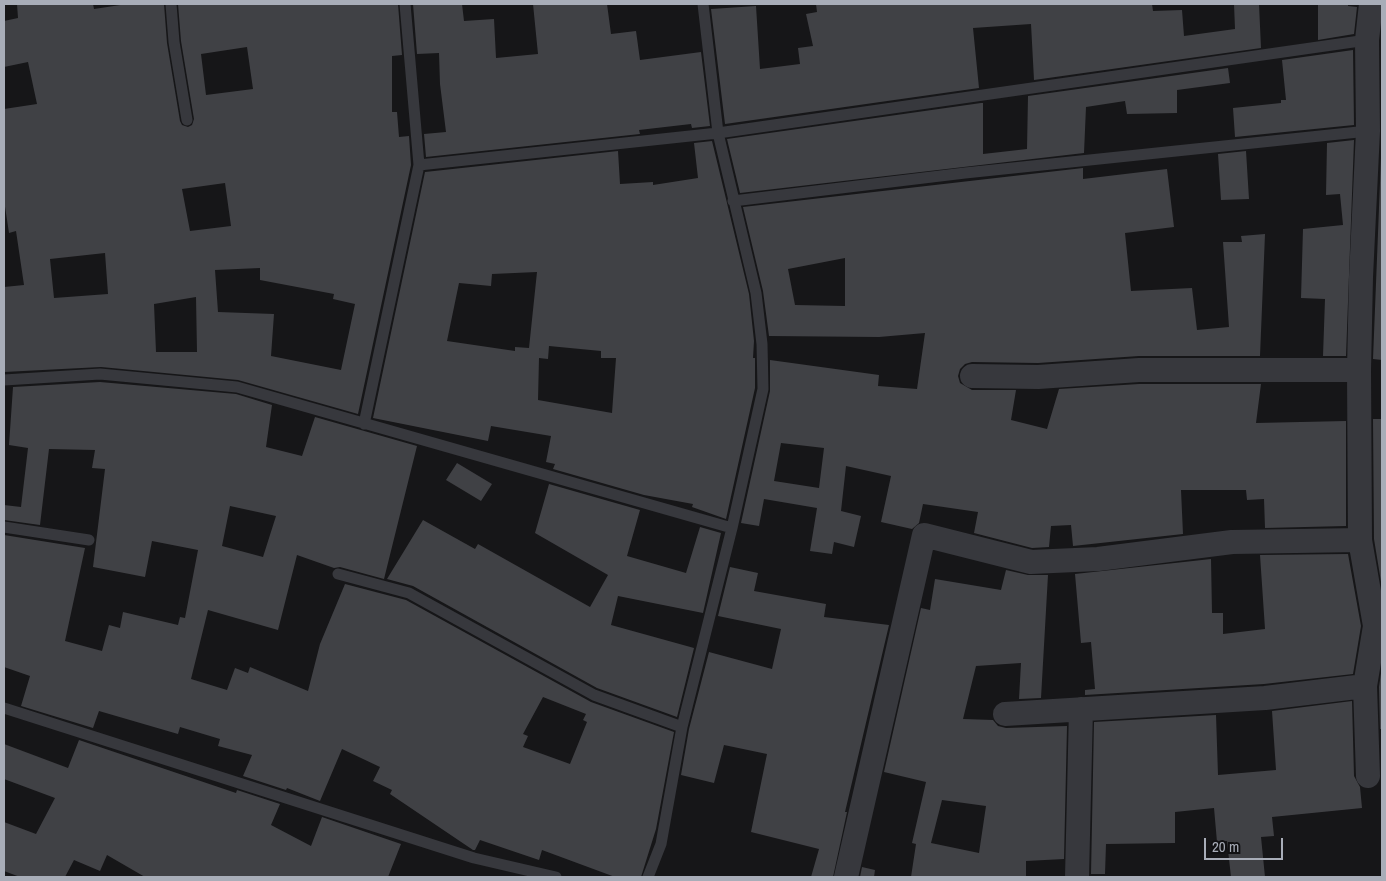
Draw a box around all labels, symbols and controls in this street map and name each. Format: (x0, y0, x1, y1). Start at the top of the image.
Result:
scale bar (1206, 828, 1285, 860)
text: 20 m (1212, 836, 1239, 857)

